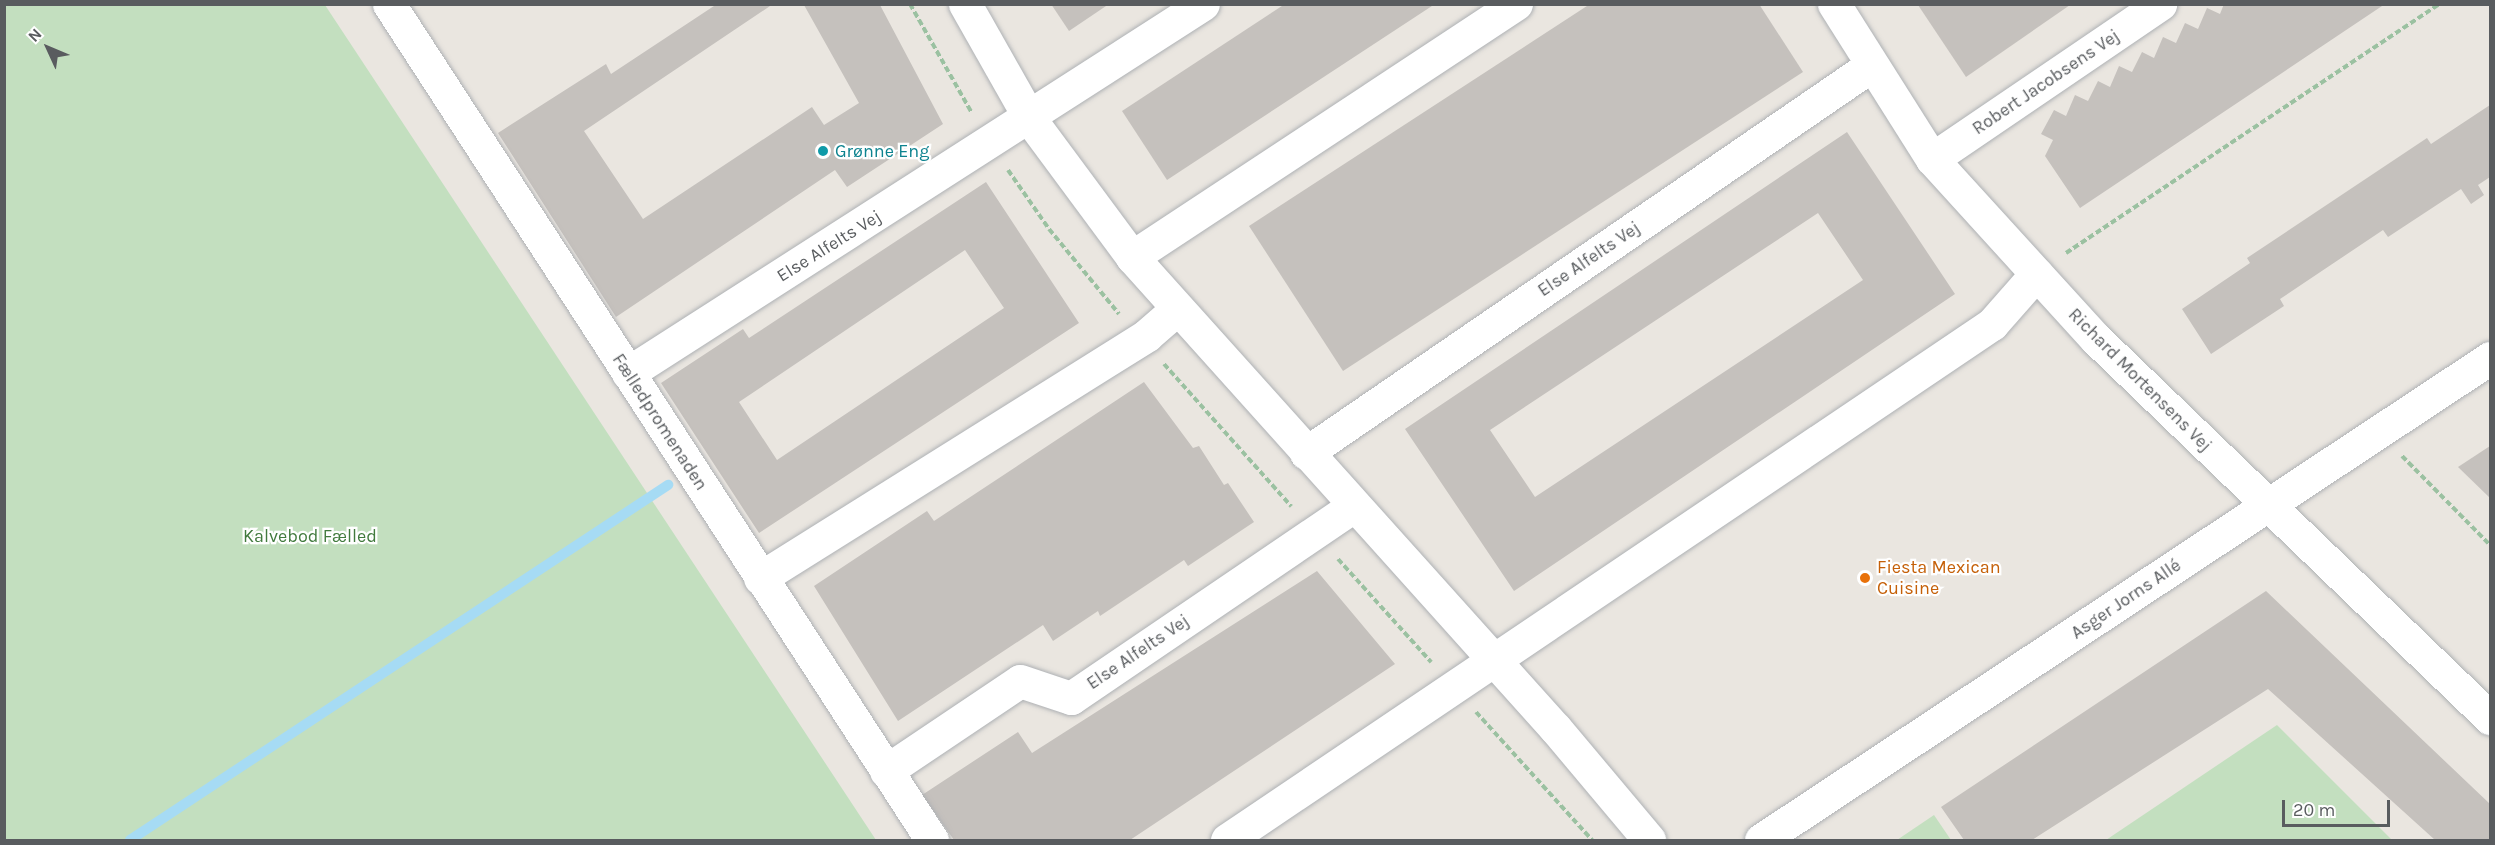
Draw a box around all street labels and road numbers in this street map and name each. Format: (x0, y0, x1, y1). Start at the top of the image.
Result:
street label: Robert Jacobsens Vej (1968, 25, 2124, 139)
street label: Else Alfelts Vej (773, 205, 885, 287)
street label: Else Alfelts Vej (1534, 217, 1644, 301)
street label: Richard Mortensens Vej (2064, 304, 2216, 456)
street label: Fælledpromenaden (608, 350, 712, 494)
street label: Asger Jorns Allé (2067, 554, 2185, 644)
street label: Else Alfelts Vej (1083, 610, 1193, 694)

